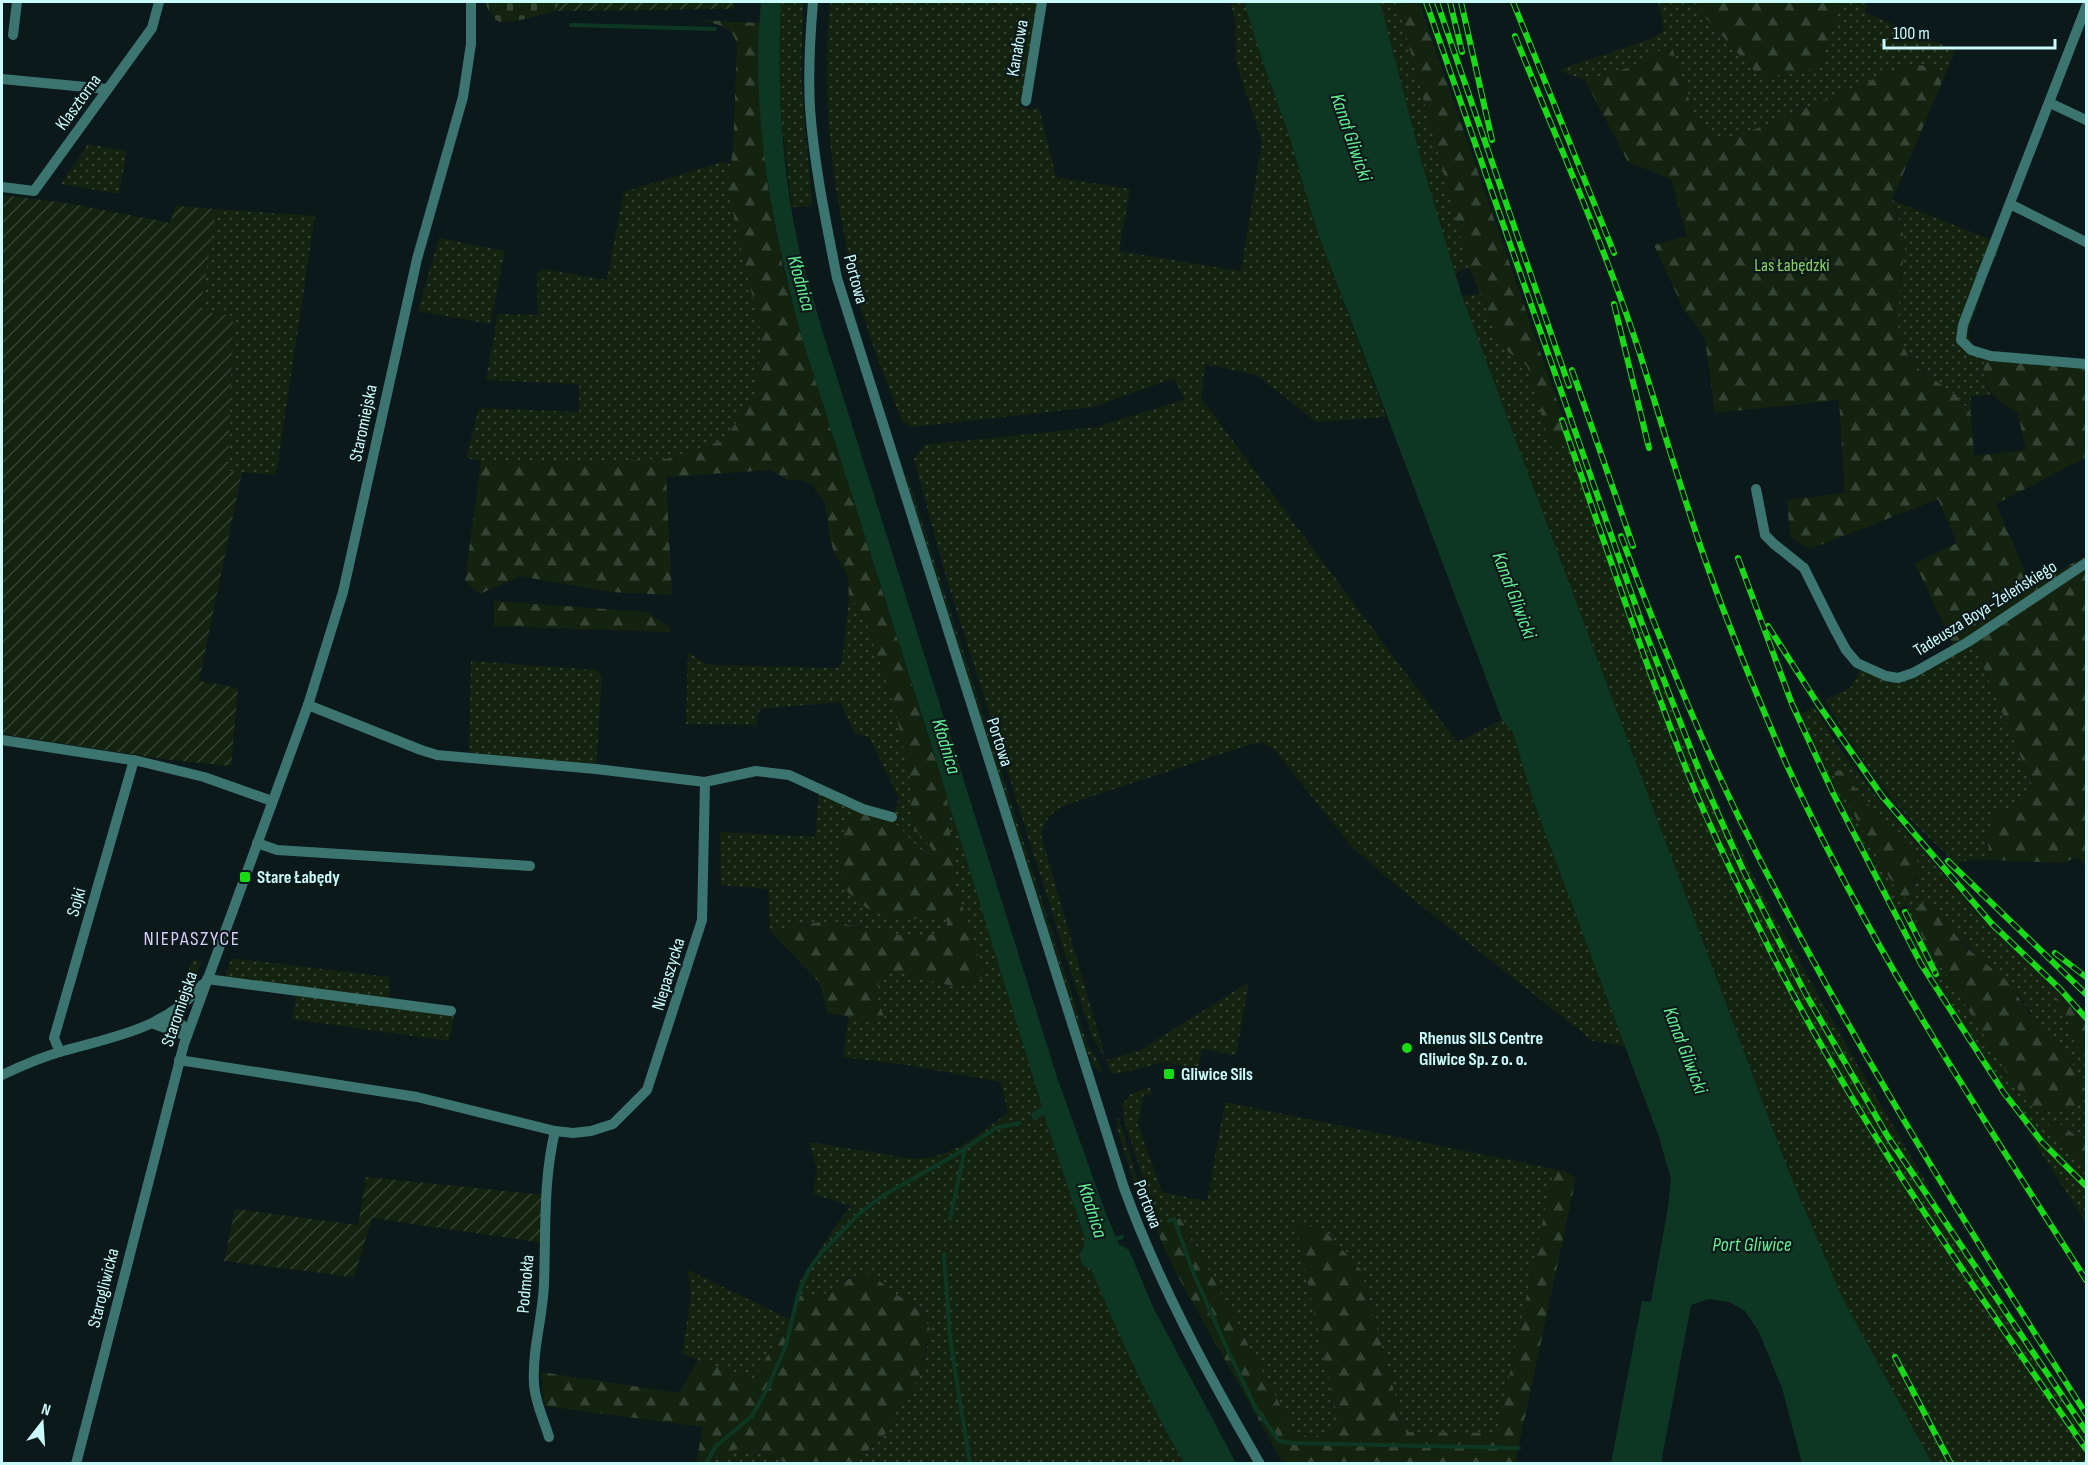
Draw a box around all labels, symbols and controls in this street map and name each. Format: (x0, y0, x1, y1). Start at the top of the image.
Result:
scale bar (1884, 12, 2055, 50)
street label: Kanałowa (1002, 18, 1033, 78)
text: 100 m (1893, 23, 1930, 44)
street label: Klasztorna (51, 70, 106, 134)
water label: Kanał Gliwicki (1325, 90, 1378, 186)
street label: Portowa (839, 252, 872, 306)
water label: Kłodnica (782, 253, 820, 314)
park label: Las Łabędzki (1754, 255, 1830, 276)
street label: Staromiejska (345, 383, 382, 463)
water label: Kanał Gliwicki (1487, 549, 1542, 643)
street label: Tadeusza Boya-Żeleńskiego (1910, 556, 2061, 661)
street label: Portowa (982, 715, 1017, 769)
water label: Kłodnica (926, 716, 966, 777)
place label: Stare Łabędy (257, 867, 340, 888)
marker: Stare Łabędy (238, 870, 252, 884)
street label: Sojki (62, 885, 91, 919)
district label: NIEPASZYCE (144, 927, 240, 951)
street label: Niepaszycka (648, 935, 689, 1013)
street label: Staromiejska (157, 969, 202, 1049)
water label: Kanał Gliwicki (1658, 1004, 1713, 1098)
place label: Rhenus SILS Centre Gliwice Sp. z o. o. (1419, 1028, 1543, 1070)
marker: Rhenus SILS Centre Gliwice Sp. z o. o. (1400, 1041, 1414, 1055)
place label: Gliwice Sils (1181, 1064, 1253, 1085)
marker: Gliwice Sils (1162, 1067, 1176, 1081)
street label: Portowa (1129, 1177, 1166, 1231)
water label: Kłodnica (1072, 1180, 1112, 1241)
water label: Port Gliwice (1712, 1233, 1792, 1257)
street label: Starogliwicka (83, 1246, 123, 1330)
street label: Podmokła (512, 1254, 539, 1314)
north arrow (12, 1393, 72, 1453)
text: N (39, 1400, 53, 1420)

